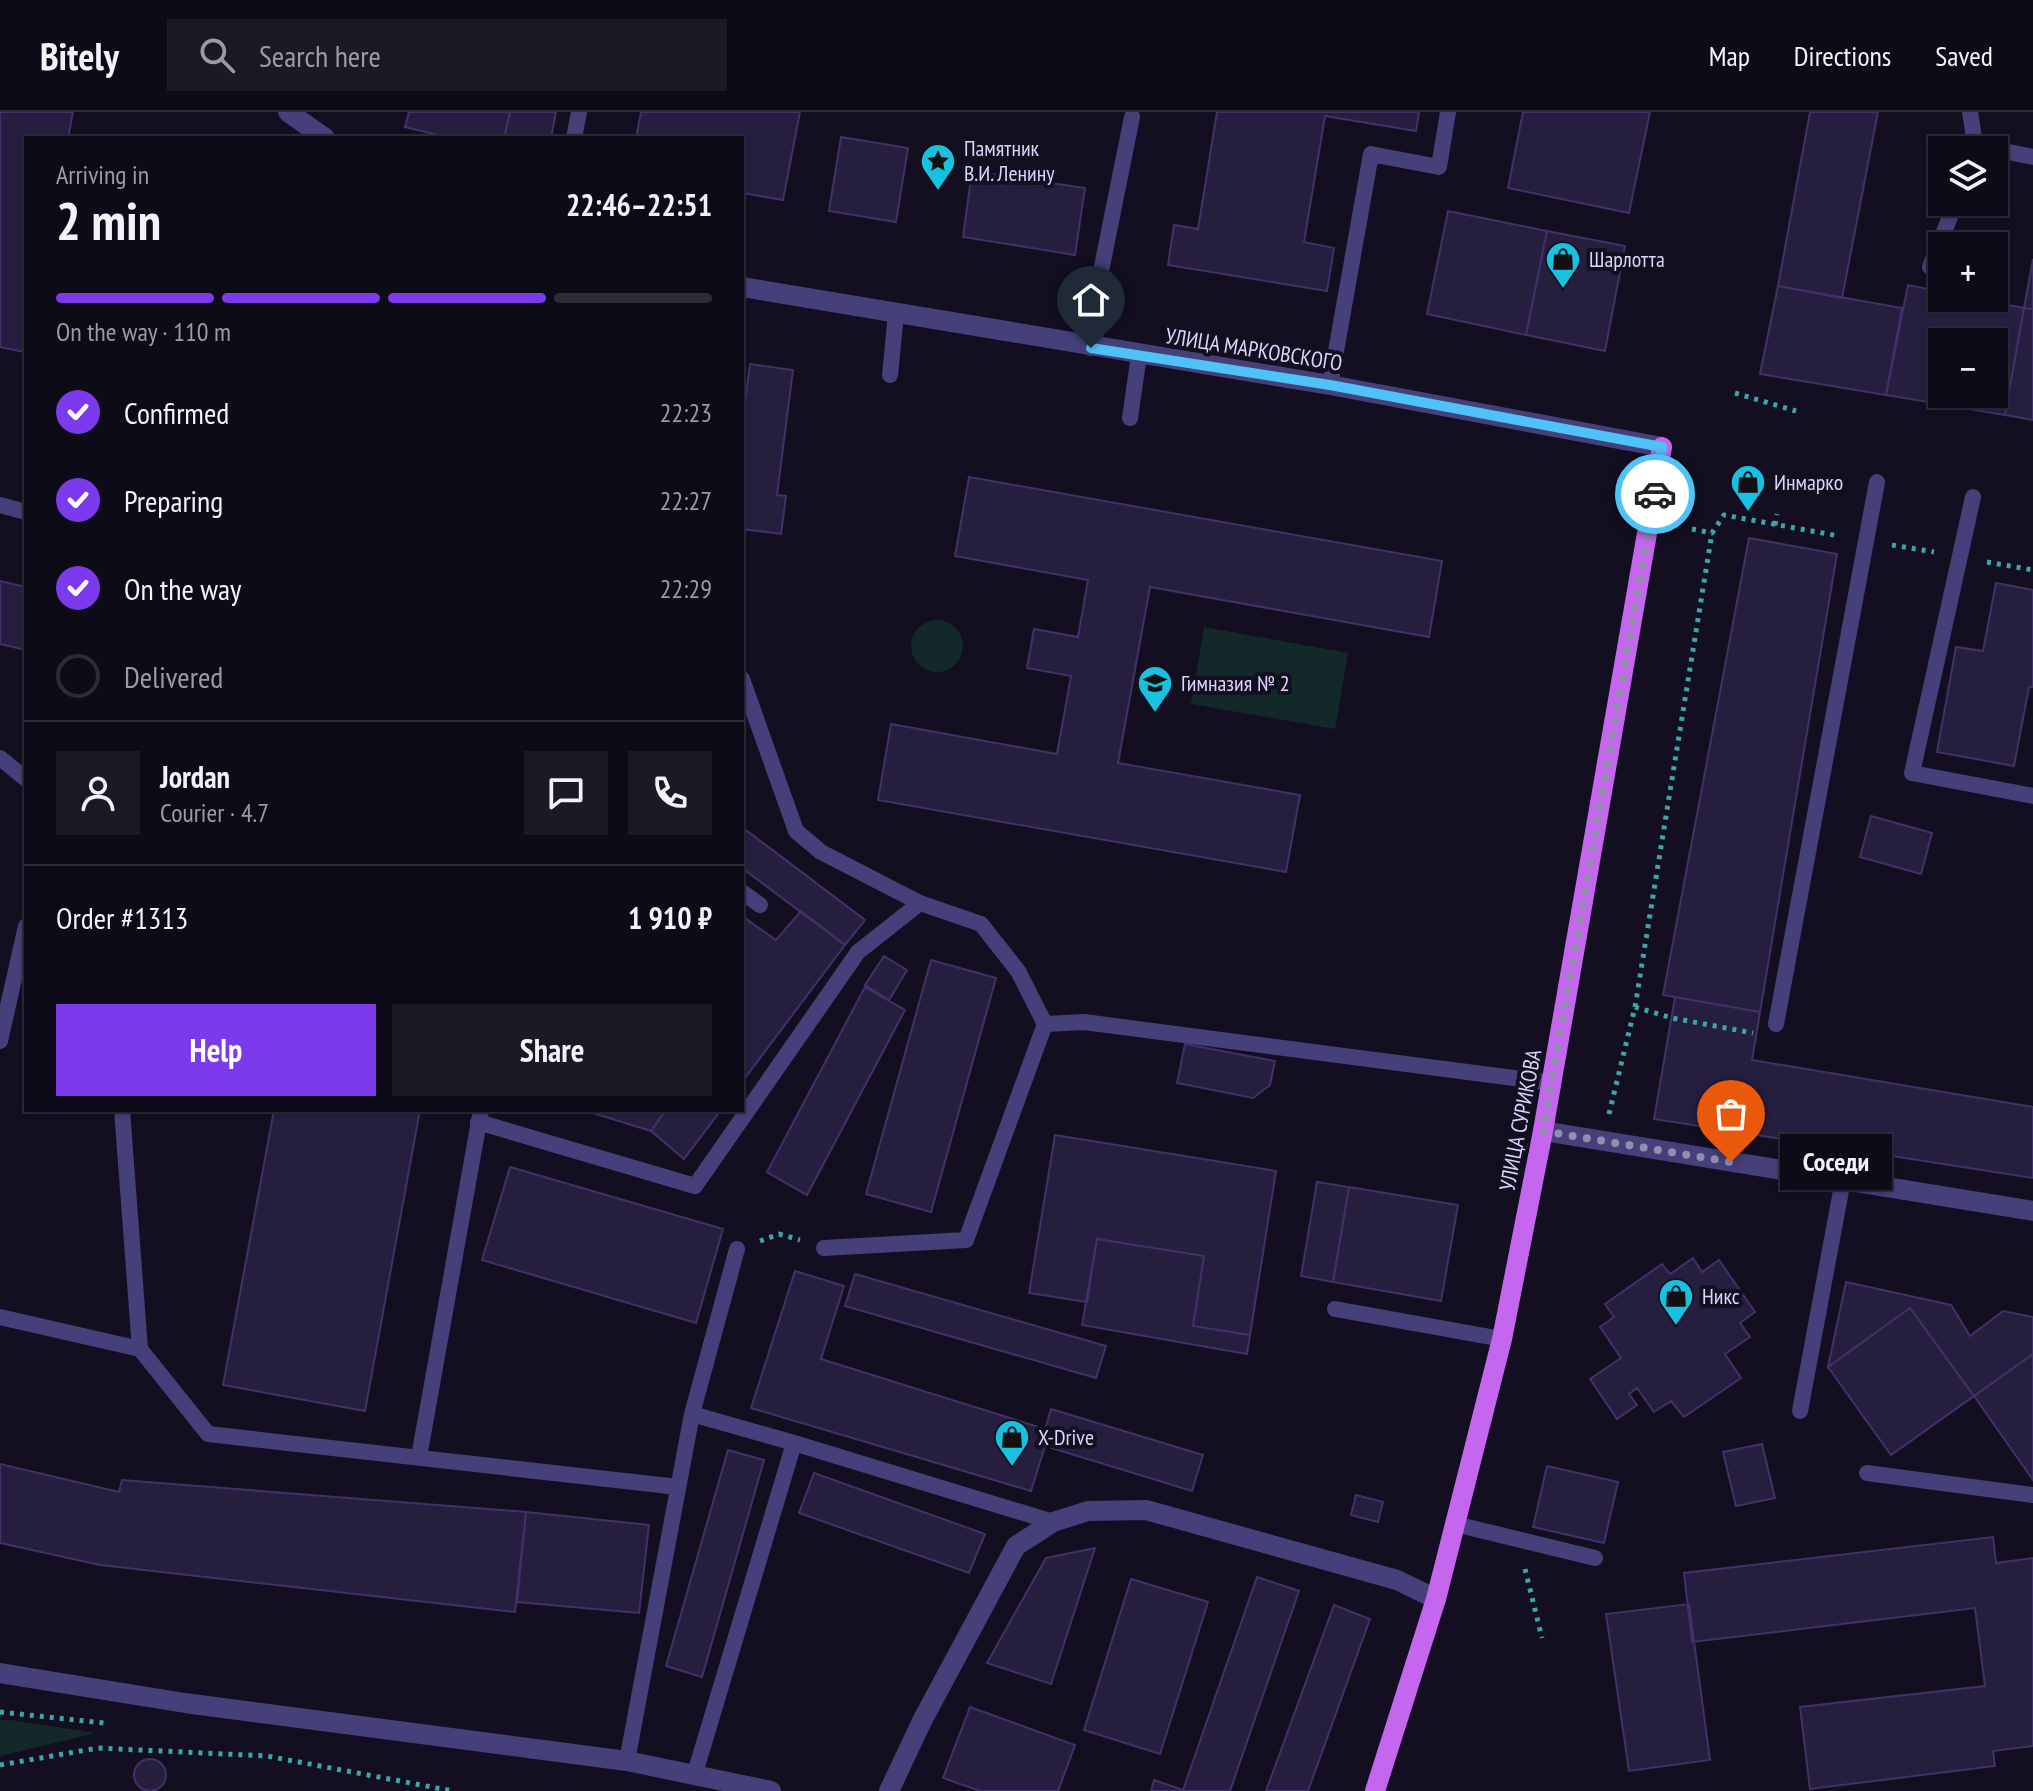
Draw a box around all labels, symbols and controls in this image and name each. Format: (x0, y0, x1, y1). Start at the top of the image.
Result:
search box (167, 19, 727, 91)
text: Bitely (40, 31, 119, 80)
icon: search (195, 33, 239, 77)
text: Search here (259, 36, 381, 75)
text: Map (1709, 37, 1750, 74)
text: Directions (1794, 37, 1891, 74)
text: Saved (1935, 37, 1993, 74)
place label: Памятник В.И. Ленину (964, 134, 1055, 187)
map controls (1928, 136, 2008, 408)
button: layers (1928, 136, 2008, 216)
place icon: Памятник В.И. Ленину (919, 142, 957, 192)
text: Arriving in (56, 158, 149, 191)
text: 22:46–22:51 (566, 185, 712, 224)
text: 2 min (56, 187, 161, 254)
button: + (1928, 232, 2008, 312)
shop icon: Шарлотта (1544, 240, 1582, 290)
place label: Шарлотта (1589, 245, 1665, 273)
pin (1057, 266, 1125, 348)
icon: home (1069, 278, 1113, 322)
text: On the way · 110 m (56, 315, 231, 348)
street label: УЛИЦА МАРКОВСКОГО (1164, 321, 1344, 377)
button: − (1928, 328, 2008, 408)
icon: check (56, 390, 100, 434)
text: Confirmed (124, 393, 229, 432)
text: 22:23 (660, 396, 712, 429)
courier (1615, 454, 1695, 534)
shop icon: Инмарко (1729, 463, 1767, 513)
place label: Инмарко (1774, 468, 1843, 496)
icon: car (1633, 472, 1677, 516)
icon: check (56, 478, 100, 522)
text: Preparing (124, 481, 223, 520)
text: 22:27 (660, 484, 712, 517)
icon: check (56, 566, 100, 610)
text: On the way (124, 569, 241, 608)
text: 22:29 (660, 572, 712, 605)
text: Delivered (124, 657, 223, 696)
school or university icon: Гимназия № 2 (1136, 664, 1174, 714)
place label: Гимназия № 2 (1181, 669, 1290, 697)
button: person (56, 751, 140, 835)
button: chat (524, 751, 608, 835)
button: phone (628, 751, 712, 835)
text: Jordan (160, 757, 230, 796)
text: Courier · 4.7 (160, 796, 269, 829)
text: Order #1313 (56, 898, 188, 937)
text: 1 910 ₽ (628, 898, 712, 937)
button: Help (56, 1004, 376, 1096)
button: Share (392, 1004, 712, 1096)
street label: УЛИЦА СУРИКОВА (1493, 1046, 1548, 1193)
pin (1697, 1080, 1765, 1162)
icon: bag (1709, 1092, 1753, 1136)
callout: Соседи (1779, 1134, 1891, 1190)
text: Соседи (1803, 1145, 1869, 1178)
shop icon: Никс (1657, 1277, 1695, 1327)
place label: Никс (1702, 1282, 1740, 1310)
shop icon: X-Drive (993, 1418, 1031, 1468)
place label: X-Drive (1038, 1423, 1094, 1451)

